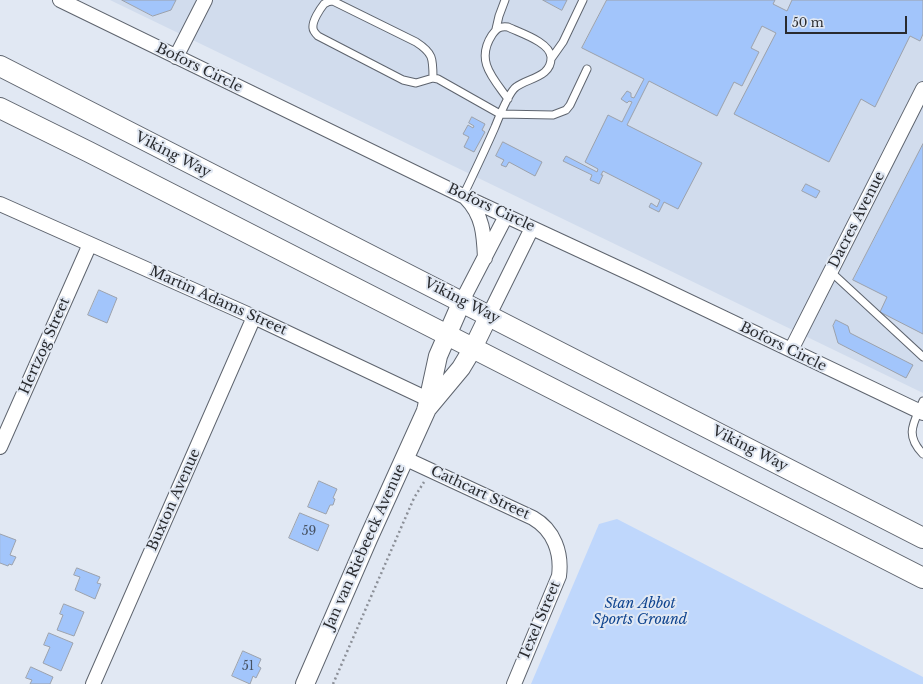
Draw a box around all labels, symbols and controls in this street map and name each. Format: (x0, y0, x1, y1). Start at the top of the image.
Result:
scale bar (787, 8, 909, 34)
text: 50 m (792, 15, 824, 30)
street label: Bofors Circle (153, 40, 245, 96)
street label: Viking Way (132, 129, 214, 181)
street label: Dacres Avenue (826, 169, 888, 271)
street label: Bofors Circle (445, 180, 537, 236)
street label: Martin Adams Street (147, 263, 289, 339)
street label: Viking Way (421, 275, 503, 327)
street label: Hertzog Street (16, 295, 74, 397)
street label: Bofors Circle (737, 319, 829, 375)
street label: Viking Way (709, 423, 791, 475)
street label: Buxton Avenue (144, 446, 204, 554)
street label: Jan van Riebeeck Avenue (321, 462, 409, 632)
street label: Cathcart Street (428, 463, 532, 523)
house number: 59 (302, 525, 316, 539)
street label: Texel Street (516, 579, 564, 663)
park label: Stan Abbot Sports Ground (593, 596, 687, 628)
house number: 51 (242, 660, 254, 674)

